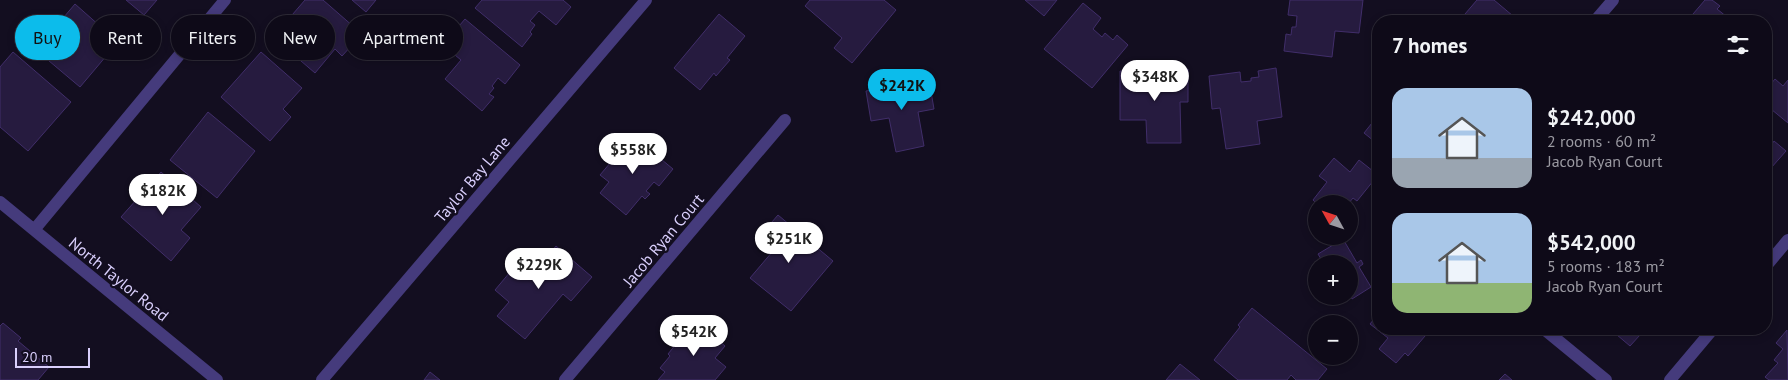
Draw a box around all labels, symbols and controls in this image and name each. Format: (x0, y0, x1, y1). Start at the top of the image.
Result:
chip: Buy (15, 15, 80, 60)
chip: Rent (90, 15, 161, 60)
chip: Filters (171, 15, 255, 60)
chip: New (265, 15, 335, 60)
chip: Apartment (345, 15, 463, 60)
icon: filters (1724, 31, 1752, 59)
text: 7 homes (1392, 32, 1467, 59)
pin: $348K (1120, 59, 1190, 102)
text: $348K (1132, 66, 1178, 86)
pin: $242K (867, 68, 937, 111)
text: $242K (879, 75, 925, 95)
text: $242,000 (1547, 104, 1636, 131)
icon: home (1432, 108, 1492, 168)
text: 2 rooms · 60 m² (1547, 131, 1656, 151)
street label: Taylor Bay Lane (430, 132, 514, 226)
pin: $558K (598, 132, 668, 175)
text: $558K (610, 139, 656, 159)
text: Jacob Ryan Court (1547, 151, 1662, 171)
pin: $182K (128, 174, 198, 216)
text: $182K (140, 180, 186, 200)
street label: Jacob Ryan Court (618, 189, 708, 291)
north arrow (1308, 195, 1358, 245)
map controls (1308, 195, 1358, 365)
pin: $251K (754, 222, 824, 264)
text: $251K (766, 228, 812, 248)
text: $542,000 (1547, 229, 1636, 256)
street label: North Taylor Road (65, 233, 173, 325)
icon: home (1432, 233, 1492, 293)
pin: $229K (504, 248, 574, 290)
text: $229K (516, 254, 562, 274)
button: + (1308, 255, 1358, 305)
text: 5 rooms · 183 m² (1547, 256, 1665, 276)
text: Jacob Ryan Court (1547, 276, 1662, 296)
pin: $542K (659, 314, 729, 357)
button: − (1308, 315, 1358, 365)
text: $542K (671, 321, 717, 341)
scale bar (15, 345, 90, 368)
text: 20 m (22, 348, 52, 366)

